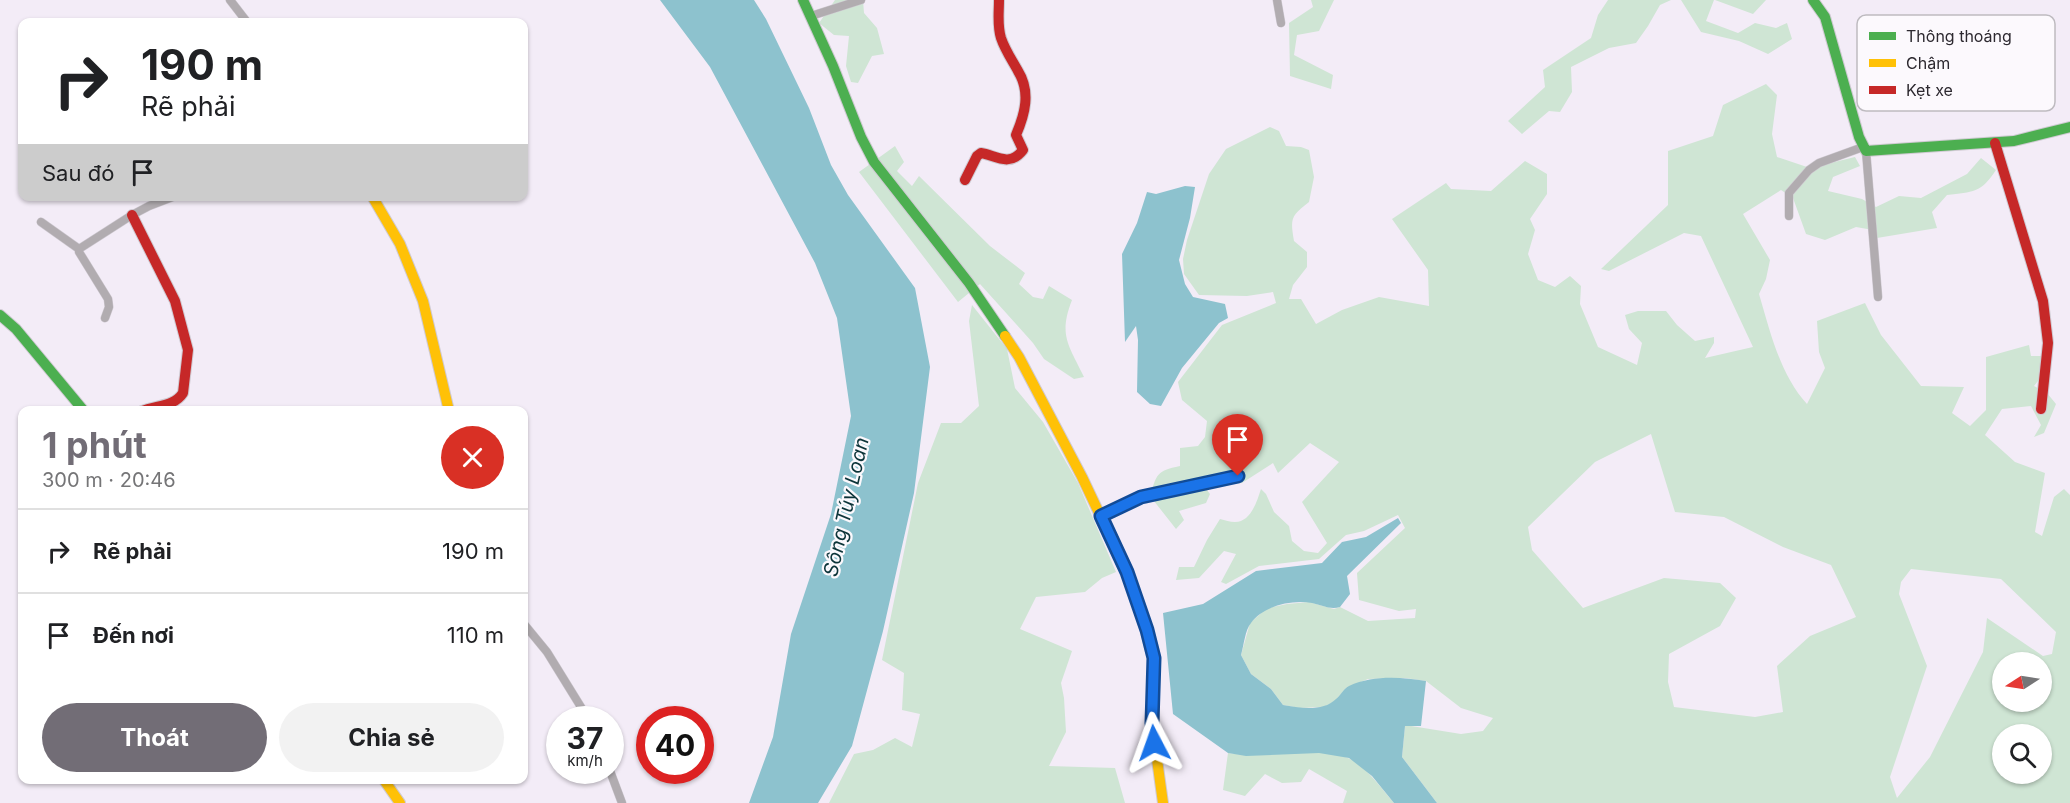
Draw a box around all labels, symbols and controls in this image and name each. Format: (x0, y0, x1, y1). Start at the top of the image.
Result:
legend (1857, 15, 2055, 111)
text: Thông thoáng (1906, 26, 2012, 46)
text: 190 m (141, 39, 263, 90)
icon: right (42, 42, 120, 120)
text: Chậm (1906, 53, 1950, 73)
text: Kẹt xe (1906, 80, 1953, 100)
text: Rẽ phải (141, 90, 236, 123)
icon: arrive (126, 156, 159, 189)
text: Sau đó (42, 160, 114, 186)
pin (1212, 414, 1263, 476)
text: 1 phút (42, 423, 147, 467)
icon: arrive (1221, 423, 1254, 456)
button: close (441, 426, 504, 489)
water label: Sông Túy Loan (818, 435, 874, 579)
text: 300 m · 20:46 (42, 468, 176, 492)
icon: right (42, 535, 75, 568)
text: Rẽ phải (93, 538, 172, 564)
text: 190 m (442, 538, 504, 564)
icon: arrive (42, 619, 75, 652)
text: Đến nơi (93, 622, 174, 648)
text: 110 m (447, 622, 504, 648)
north arrow (1992, 652, 2052, 712)
map controls (1992, 652, 2052, 784)
button: Thoát (42, 703, 267, 772)
button: Chia sẻ (279, 703, 504, 772)
speed limit sign: 40 (636, 706, 714, 784)
position arrow (1122, 711, 1186, 775)
text: 37 (567, 720, 603, 756)
button: search (1992, 724, 2052, 784)
text: km/h (567, 751, 603, 770)

